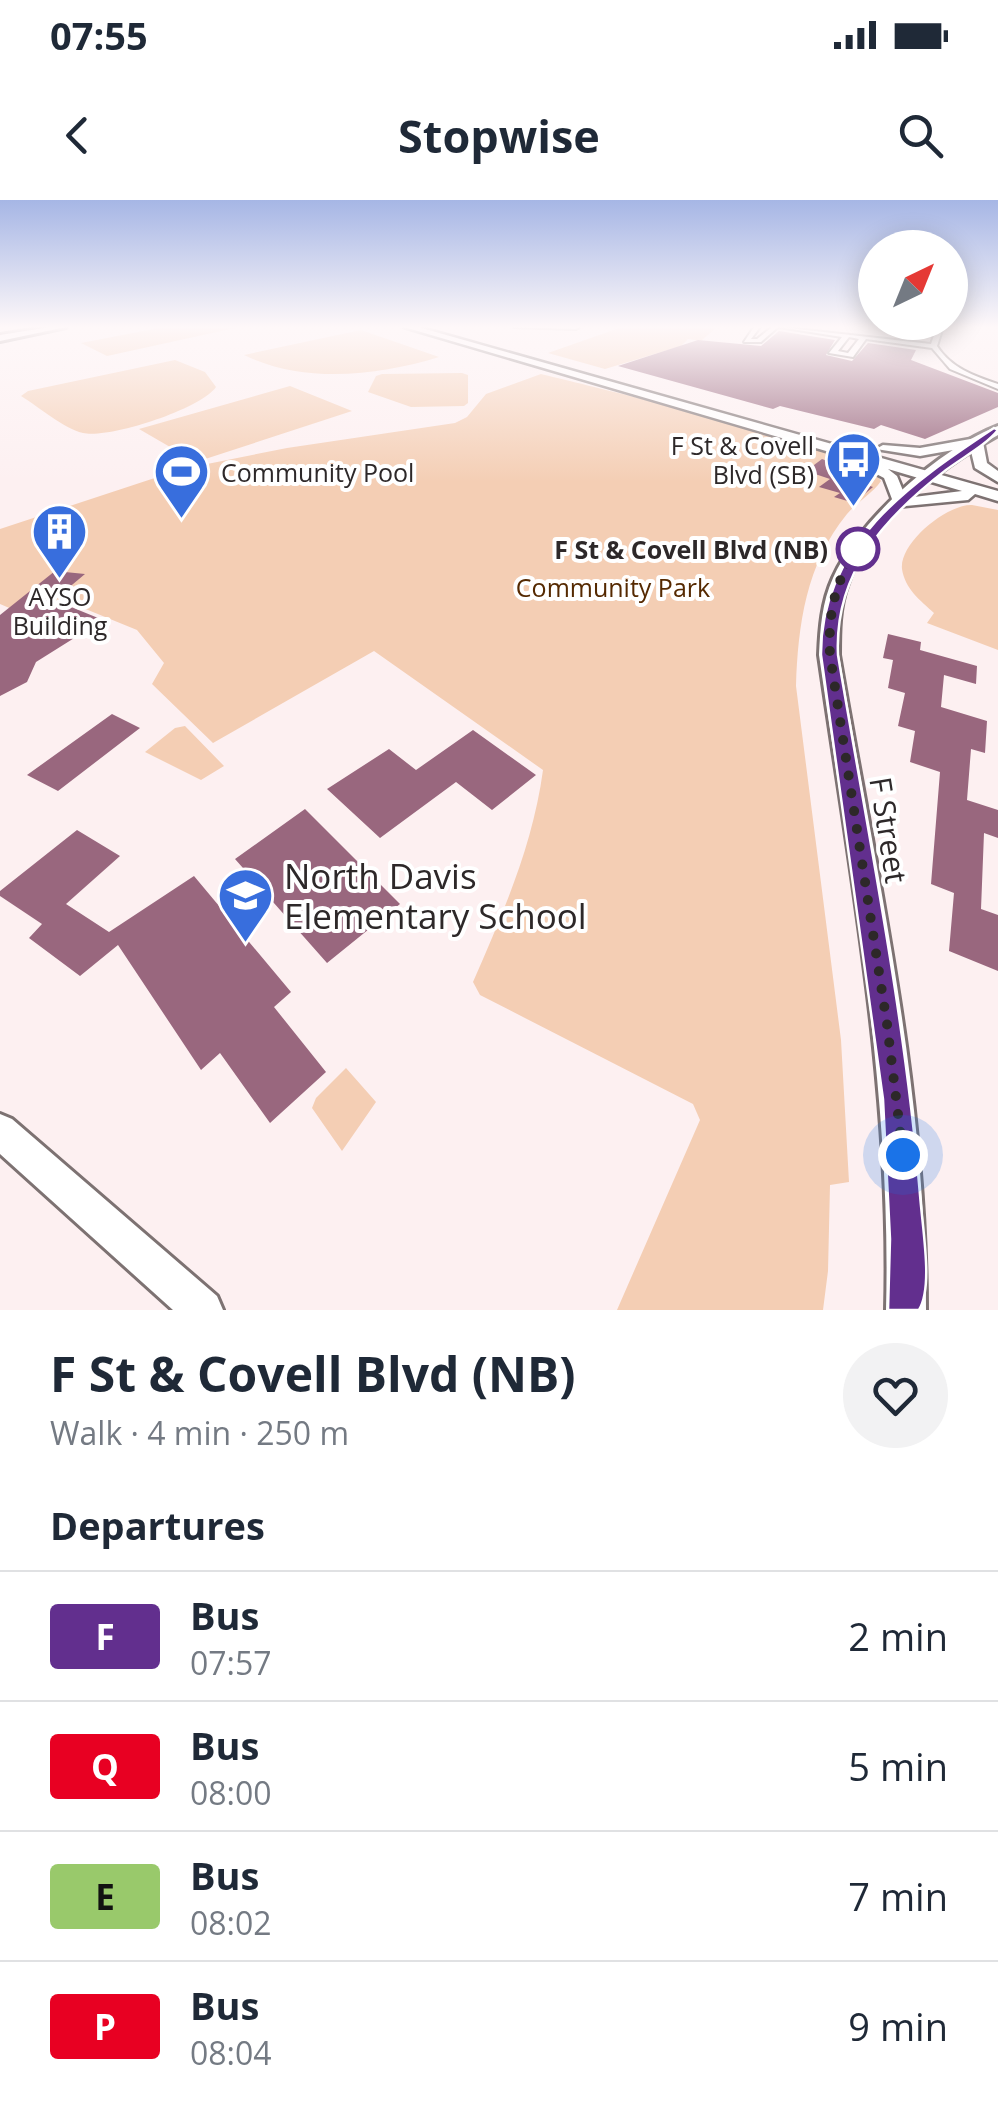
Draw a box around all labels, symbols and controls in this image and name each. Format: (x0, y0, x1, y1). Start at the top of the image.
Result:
text: 07:55 (50, 9, 148, 61)
text: Stopwise (398, 105, 600, 166)
icon: back (50, 108, 105, 163)
icon: search (893, 108, 948, 163)
north arrow (858, 230, 968, 340)
map controls (858, 230, 968, 340)
place label: F St & Covell Blvd (SB) (671, 428, 814, 491)
bus stop icon: F St & Covell Blvd (SB) (823, 429, 883, 508)
sports icon: Community Pool (152, 442, 212, 521)
place label: Community Pool (221, 455, 414, 489)
building icon: AYSO Building (30, 501, 90, 580)
marker: F St & Covell Blvd (NB) (837, 528, 879, 570)
place label: F St & Covell Blvd (NB) (554, 532, 828, 566)
park label: Community Park (516, 570, 710, 604)
place label: AYSO Building (13, 579, 108, 642)
street label: F Street (860, 774, 918, 886)
place label: North Davis Elementary School (284, 852, 587, 939)
school or university icon: North Davis Elementary School (215, 865, 275, 944)
your location (878, 1130, 928, 1180)
text: F St & Covell Blvd (NB) (50, 1341, 576, 1406)
button: heart (843, 1343, 948, 1448)
text: Walk · 4 min · 250 m (50, 1411, 349, 1454)
text: Departures (50, 1499, 265, 1551)
text: Bus (190, 1589, 259, 1641)
text: 2 min (848, 1610, 948, 1662)
text: F (95, 1613, 115, 1660)
text: 07:57 (190, 1641, 272, 1684)
text: Bus (190, 1719, 259, 1771)
text: 5 min (848, 1740, 948, 1792)
text: Q (91, 1743, 119, 1790)
text: 08:00 (190, 1771, 272, 1814)
text: Bus (190, 1849, 259, 1901)
text: 7 min (848, 1870, 948, 1922)
text: E (95, 1873, 115, 1920)
text: 08:02 (190, 1901, 272, 1944)
text: Bus (190, 1979, 259, 2031)
text: 9 min (848, 2000, 948, 2052)
text: P (94, 2003, 116, 2050)
text: 08:04 (190, 2031, 272, 2074)

